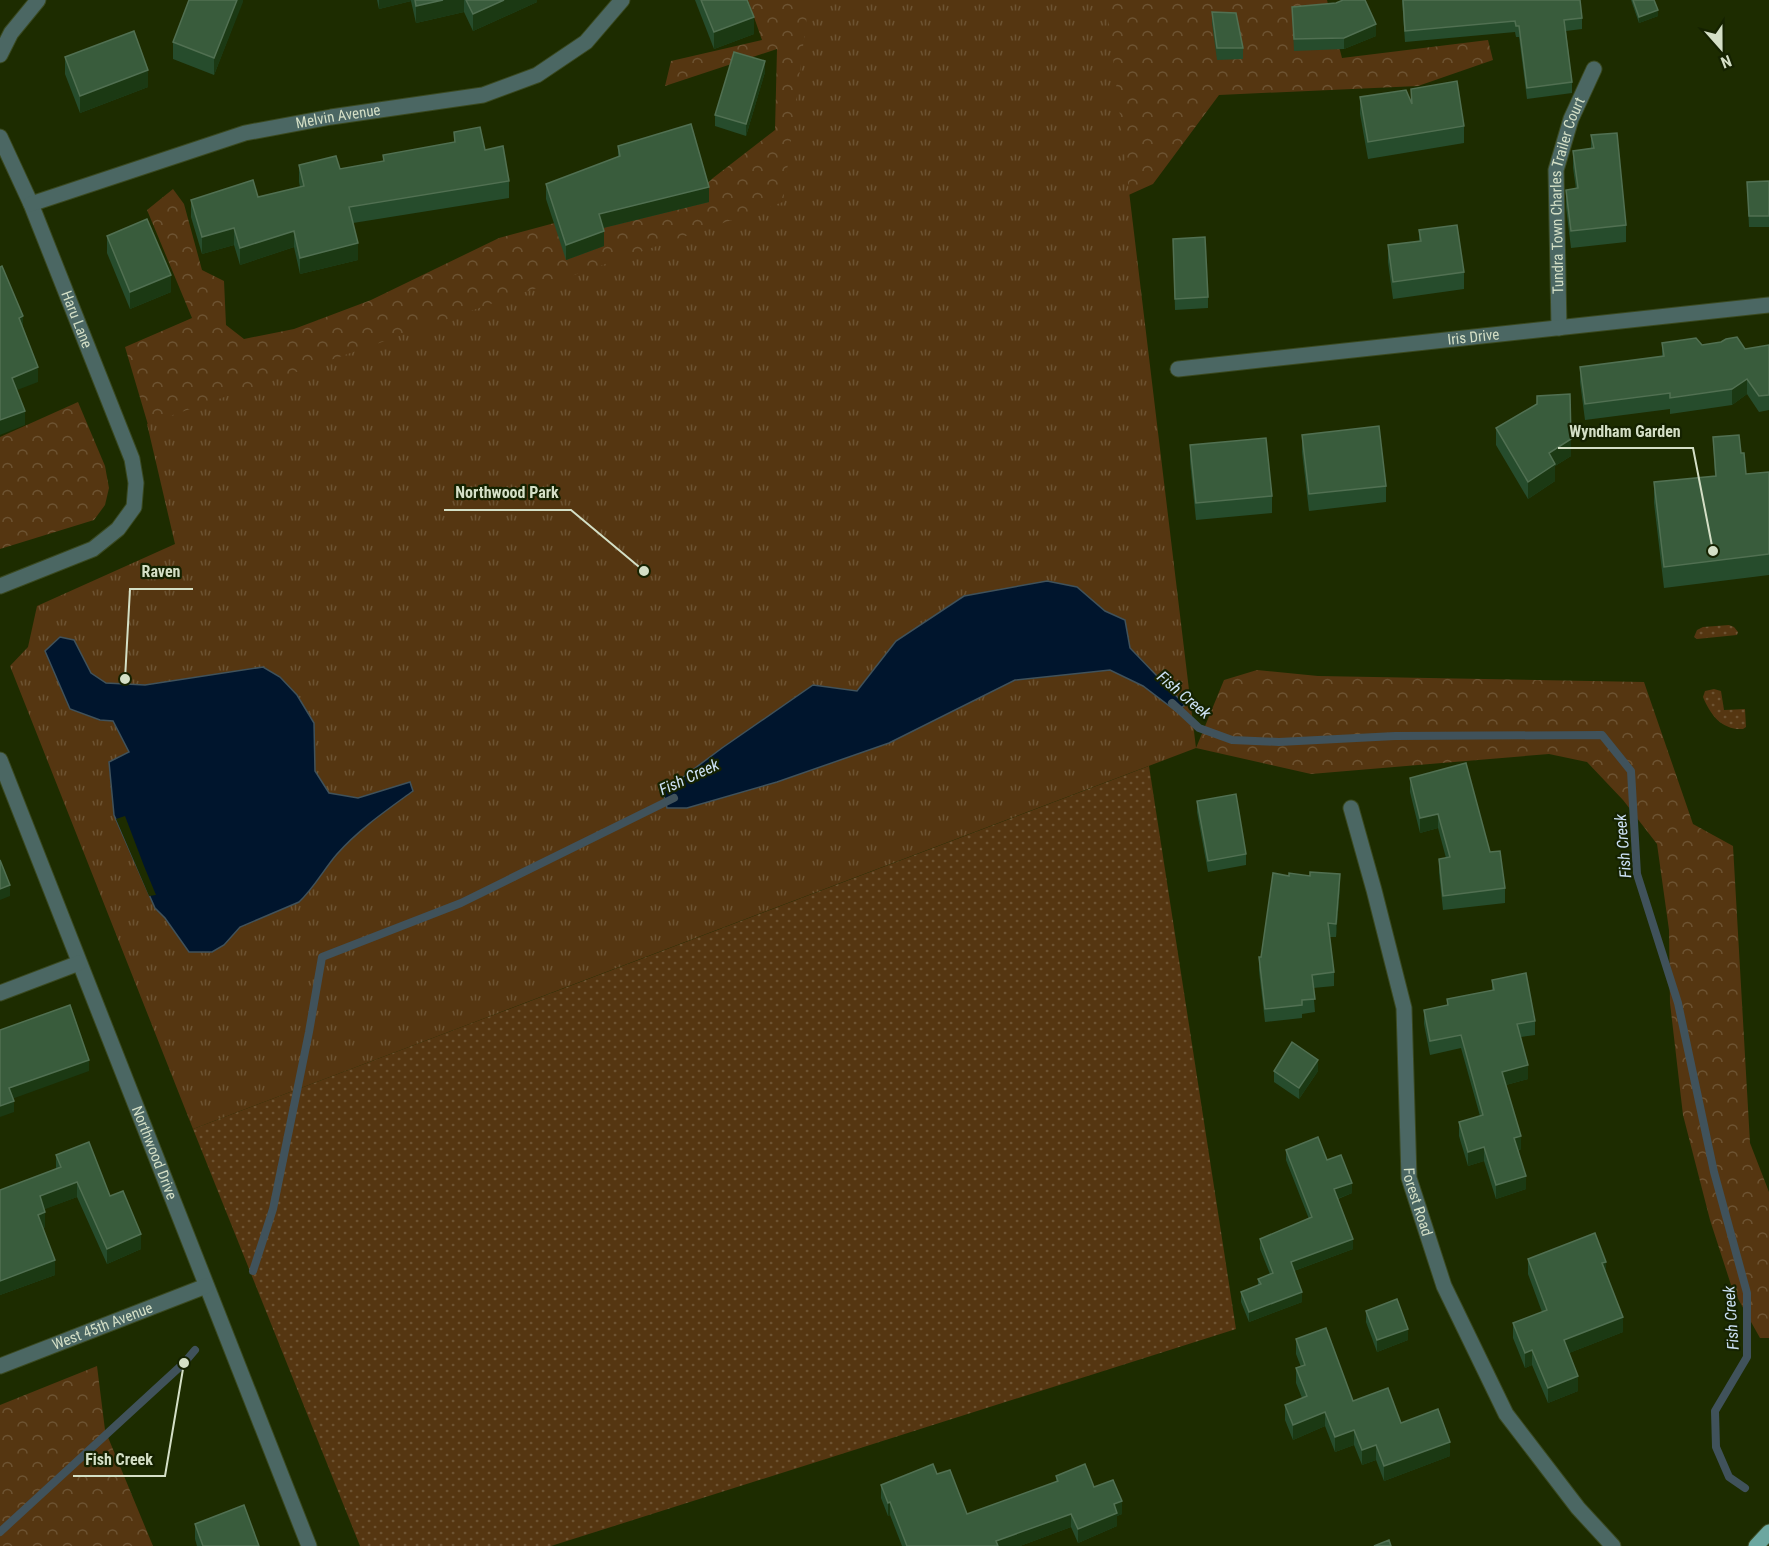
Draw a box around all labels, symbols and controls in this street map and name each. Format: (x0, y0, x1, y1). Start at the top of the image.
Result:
north arrow (1691, 18, 1751, 78)
text: N (1718, 51, 1734, 72)
street label: Tundra Town Charles Trailer Court (1547, 94, 1589, 294)
street label: Melvin Avenue (294, 101, 382, 132)
street label: Haru Lane (57, 288, 96, 351)
street label: Iris Drive (1446, 325, 1500, 349)
callout: Wyndham Garden (1558, 414, 1693, 448)
text: Wyndham Garden (1569, 422, 1681, 441)
callout: Northwood Park (444, 476, 571, 510)
text: Northwood Park (455, 483, 559, 502)
callout: Raven (130, 555, 193, 589)
text: Raven (142, 562, 181, 581)
water label: Fish Creek (1153, 667, 1215, 724)
water label: Fish Creek (656, 754, 723, 799)
water label: Fish Creek (1611, 812, 1635, 879)
street label: Northwood Drive (128, 1103, 181, 1202)
street label: Forest Road (1399, 1167, 1436, 1238)
water label: Fish Creek (1719, 1284, 1743, 1351)
street label: West 45th Avenue (50, 1299, 155, 1354)
callout: Fish Creek (73, 1442, 165, 1476)
text: Fish Creek (85, 1450, 153, 1469)

